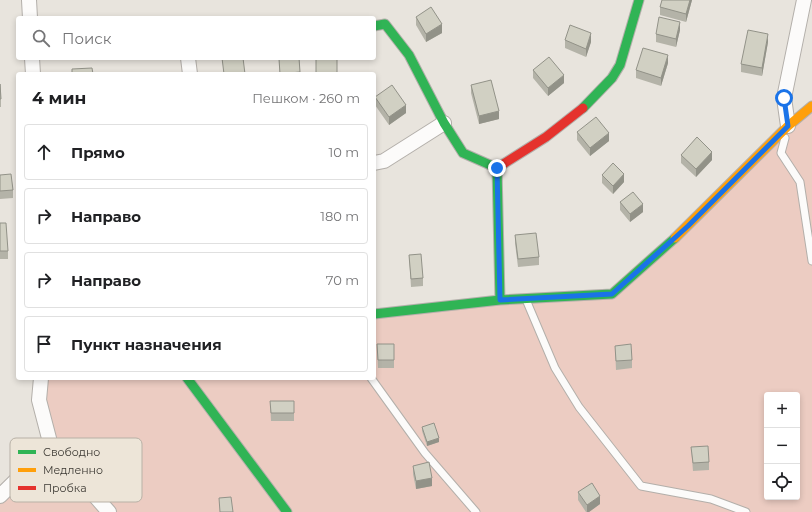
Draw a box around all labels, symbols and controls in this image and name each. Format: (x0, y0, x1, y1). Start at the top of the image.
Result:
search box (16, 16, 376, 60)
icon: search (30, 27, 52, 49)
text: Поиск (62, 29, 111, 48)
text: 4 мин (32, 88, 86, 108)
route start (775, 89, 793, 107)
text: Пешком · 260 m (252, 90, 360, 106)
icon: ahead (33, 141, 55, 163)
text: Прямо (71, 143, 125, 162)
text: 10 m (329, 144, 359, 160)
route end (488, 159, 506, 177)
icon: right (33, 205, 55, 227)
text: Направо (71, 207, 141, 226)
text: 180 m (320, 208, 359, 224)
icon: right (33, 269, 55, 291)
text: Направо (71, 271, 141, 290)
text: 70 m (326, 272, 359, 288)
icon: arrive (33, 333, 55, 355)
text: Пункт назначения (71, 335, 222, 354)
map controls (764, 392, 800, 500)
button: + (764, 392, 800, 428)
button: − (764, 428, 800, 464)
legend (10, 438, 142, 502)
text: Свободно (43, 445, 100, 459)
text: Медленно (43, 463, 103, 477)
button: locate (764, 464, 800, 500)
text: Пробка (43, 481, 87, 495)

